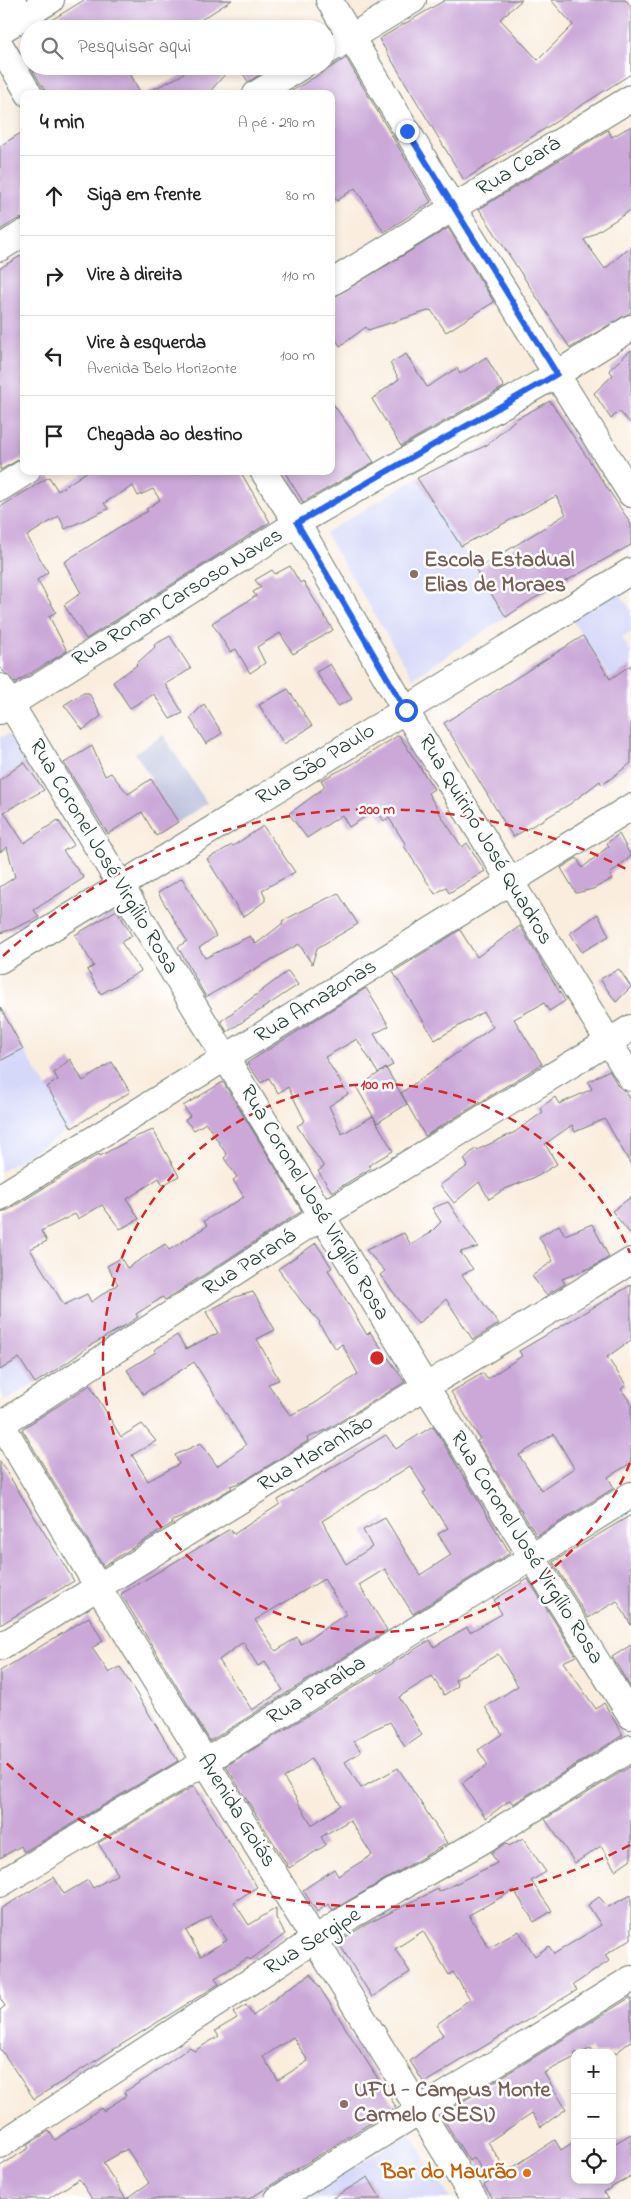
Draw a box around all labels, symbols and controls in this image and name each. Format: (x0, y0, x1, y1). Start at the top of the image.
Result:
search box (20, 20, 335, 75)
icon: search (38, 34, 66, 62)
text: Pesquisar aqui (78, 34, 191, 61)
text: 4 min (40, 108, 84, 138)
text: A pé · 290 m (238, 111, 315, 135)
route end (396, 120, 419, 143)
street label: Rua Ceará (471, 129, 567, 205)
icon: ahead (40, 182, 68, 210)
text: Siga em frente (87, 182, 201, 209)
text: 80 m (286, 184, 315, 208)
icon: right (40, 262, 68, 290)
text: Vire à direita (87, 262, 182, 289)
text: 110 m (281, 264, 315, 288)
text: Vire à esquerda (87, 330, 206, 357)
icon: left (40, 342, 68, 370)
text: 100 m (280, 344, 315, 368)
text: Avenida Belo Horizonte (87, 357, 237, 381)
icon: arrive (40, 422, 68, 450)
text: Chegada ao destino (87, 422, 242, 449)
street label: Rua Ronan Carsoso Naves (66, 520, 290, 676)
place label: Escola Estadual Elias de Moraes (424, 545, 575, 602)
marker: Escola Estadual Elias de Moraes (408, 568, 420, 580)
route start (395, 699, 418, 722)
street label: Rua São Paulo (250, 716, 382, 814)
street label: Rua Quirino José Quadros (409, 729, 561, 951)
street label: Rua Coronel José Virgílio Rosa (19, 733, 186, 981)
text: 200 m (358, 799, 395, 821)
street label: Rua Amazonas (249, 952, 383, 1052)
text: 100 m (360, 1074, 394, 1096)
street label: Rua Coronel José Virgílio Rosa (230, 1079, 397, 1327)
street label: Rua Paraná (197, 1221, 303, 1305)
centre of rings (368, 1349, 386, 1367)
street label: Rua Maranhão (252, 1407, 380, 1501)
street label: Rua Coronel José Virgílio Rosa (440, 1425, 611, 1671)
street label: Rua Paraíba (261, 1648, 373, 1734)
street label: Avenida Goiás (188, 1748, 284, 1874)
street label: Rua Sergipe (258, 1900, 368, 1985)
map controls (571, 2049, 616, 2184)
button: + (571, 2049, 616, 2094)
place label: UFU - Campus Monte Carmelo (SESI) (354, 2075, 552, 2132)
button: − (571, 2094, 616, 2139)
marker: UFU - Campus Monte Carmelo (SESI) (338, 2098, 350, 2110)
button: locate (571, 2139, 616, 2184)
place label: Bar do Maurão (381, 2157, 517, 2189)
marker: Bar do Maurão (521, 2167, 533, 2179)

